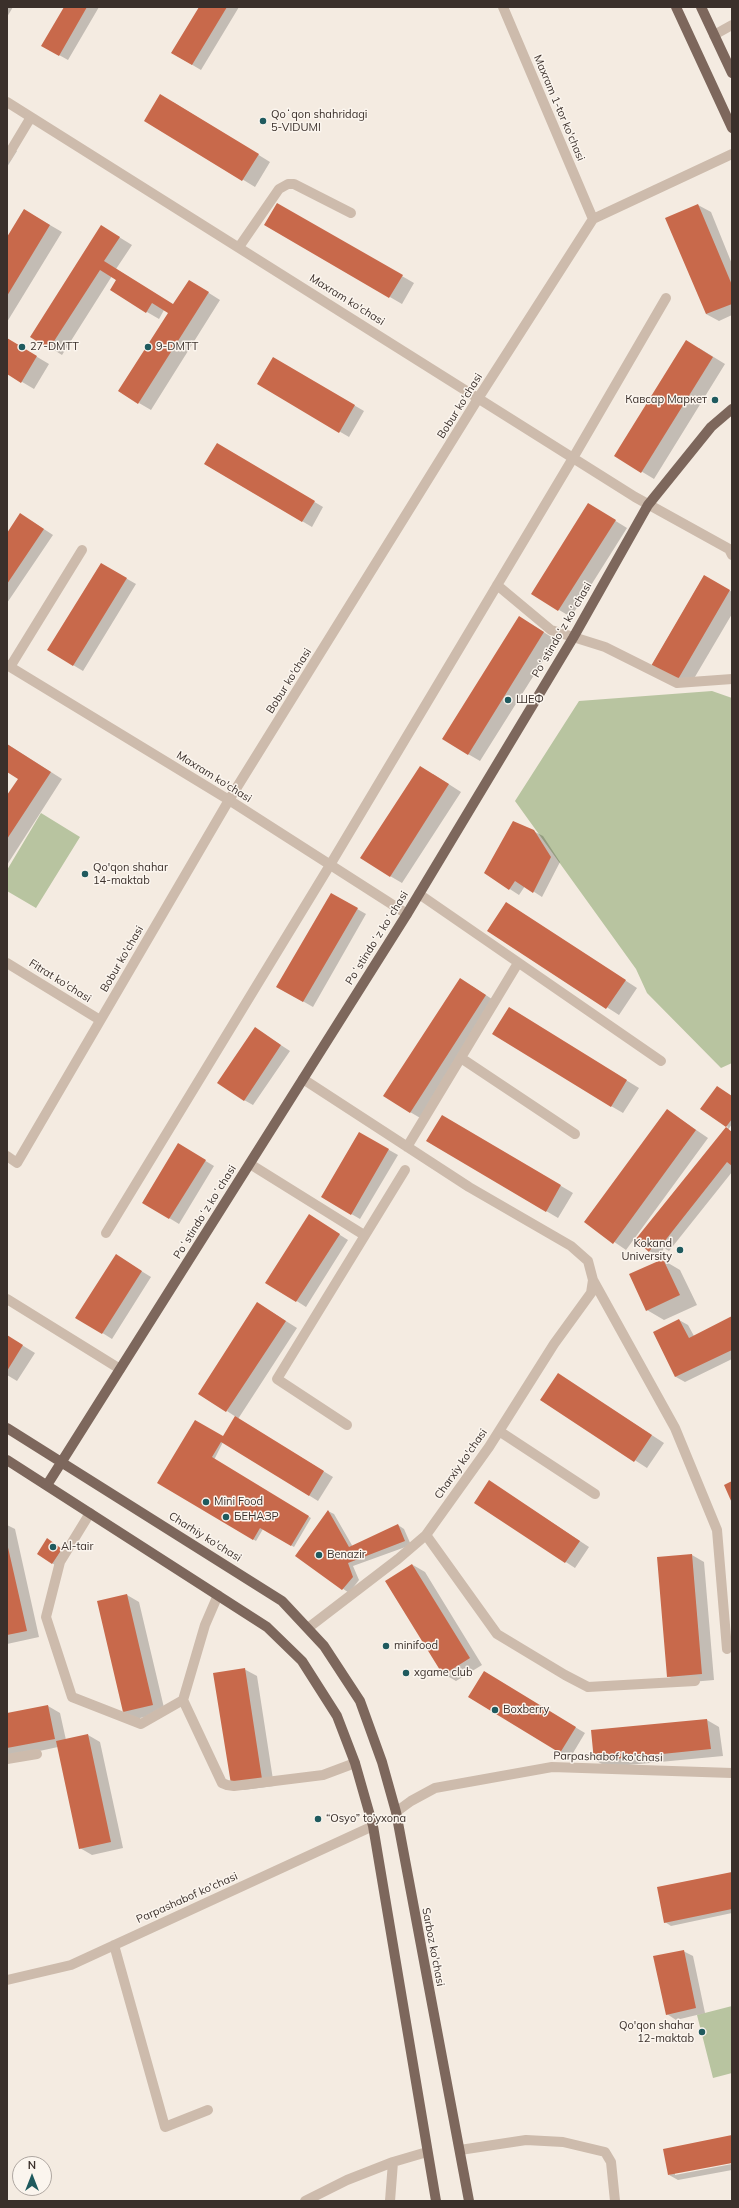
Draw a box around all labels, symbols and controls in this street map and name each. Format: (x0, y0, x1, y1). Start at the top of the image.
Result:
street label: Maxram 1-tor ko'chasi (531, 53, 587, 163)
place label: Qoʻqon shahridagi 5-VIDUMI (271, 108, 367, 134)
marker: Qoʻqon shahridagi 5-VIDUMI (258, 116, 268, 126)
street label: Maxram ko'chasi (307, 272, 387, 328)
place label: 27-DMTT (30, 340, 79, 354)
place label: 9-DMTT (156, 340, 198, 354)
marker: 27-DMTT (17, 342, 27, 352)
marker: 9-DMTT (143, 342, 153, 352)
street label: Bobur ko'chasi (435, 371, 485, 441)
place label: Кавсар Маркет (625, 393, 707, 407)
marker: Кавсар Маркет (710, 395, 720, 405)
street label: Poʻstindoʻz koʻchasi (529, 580, 595, 680)
street label: Bobur ko'chasi (264, 646, 314, 716)
place label: ШЕФ (516, 693, 544, 707)
marker: ШЕФ (503, 695, 513, 705)
street label: Maxram ko'chasi (174, 749, 254, 805)
place label: Qo'qon shahar 14-maktab (93, 861, 168, 887)
marker: Qo'qon shahar 14-maktab (80, 869, 90, 879)
street label: Poʻstindoʻz koʻchasi (343, 889, 411, 987)
street label: Bobur ko'chasi (98, 923, 146, 995)
street label: Fitrat ko'chasi (27, 957, 93, 1005)
street label: Poʻstindoʻz koʻchasi (171, 1163, 239, 1261)
place label: Kokand University (621, 1237, 672, 1263)
marker: Kokand University (675, 1245, 685, 1255)
street label: Charxiy ko'chasi (432, 1426, 490, 1502)
place label: Mini Food (214, 1495, 263, 1509)
marker: Mini Food (201, 1497, 211, 1507)
street label: Charhiy ko'chasi (166, 1509, 244, 1565)
place label: БЕНАЗР (234, 1510, 279, 1524)
marker: БЕНАЗР (221, 1512, 231, 1522)
place label: Al-tair (61, 1540, 93, 1554)
marker: Al-tair (48, 1542, 58, 1552)
place label: Benazir (327, 1548, 366, 1562)
marker: Benazir (314, 1550, 324, 1560)
place label: minifood (394, 1639, 438, 1653)
marker: minifood (381, 1641, 391, 1651)
place label: xgame club (414, 1666, 473, 1680)
marker: xgame club (401, 1668, 411, 1678)
place label: Boxberry (503, 1703, 549, 1717)
marker: Boxberry (490, 1705, 500, 1715)
street label: Parpashabof ko'chasi (553, 1749, 663, 1765)
place label: “Osyo” to’yxona (326, 1812, 406, 1826)
marker: “Osyo” to’yxona (313, 1814, 323, 1824)
street label: Parpashabof ko'chasi (134, 1870, 240, 1926)
street label: Sarboz ko'chasi (419, 1907, 447, 1987)
place label: Qo'qon shahar 12-maktab (619, 2019, 694, 2045)
marker: Qo'qon shahar 12-maktab (697, 2027, 707, 2037)
north arrow (12, 2156, 52, 2196)
text: N (28, 2158, 36, 2172)

